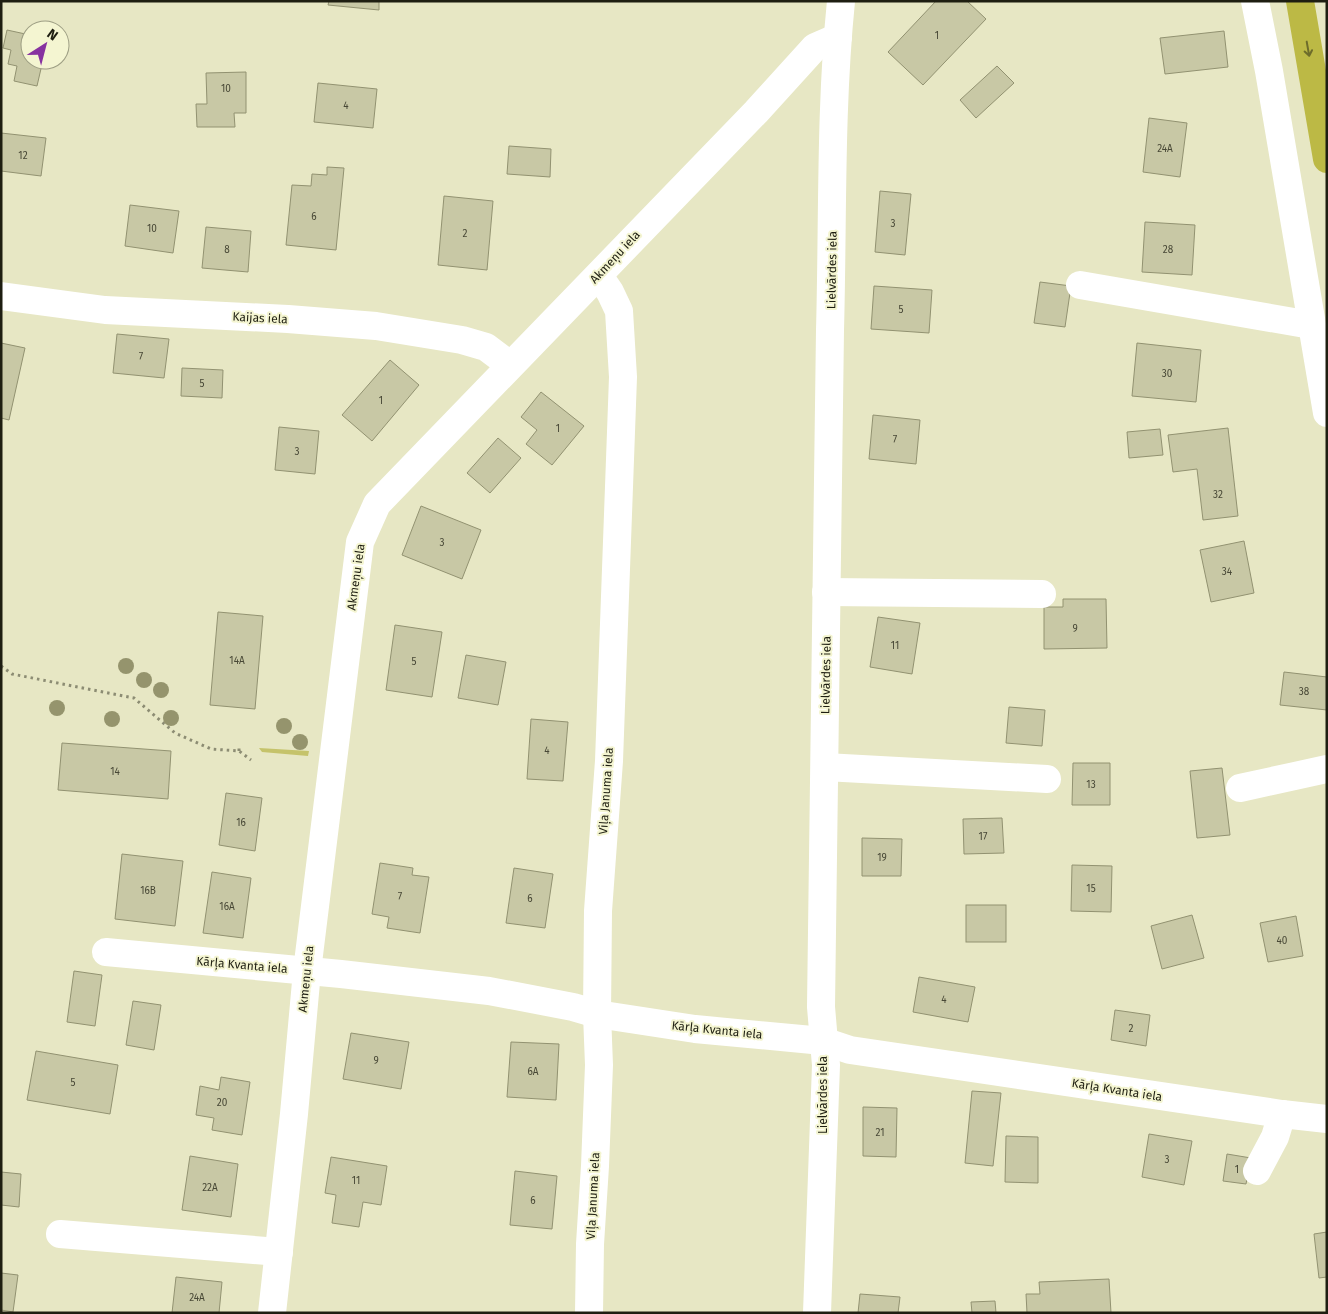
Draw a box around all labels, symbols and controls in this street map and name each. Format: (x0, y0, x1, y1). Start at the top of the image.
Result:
north arrow (20, 20, 70, 70)
text: N (44, 25, 61, 44)
house number: 1 (935, 30, 939, 42)
one-way arrow (1304, 41, 1314, 57)
house number: 10 (221, 83, 231, 95)
house number: 4 (343, 100, 349, 112)
house number: 24A (1157, 143, 1173, 155)
house number: 12 (18, 150, 28, 162)
house number: 6 (311, 211, 317, 223)
house number: 3 (891, 218, 896, 230)
house number: 10 (147, 223, 157, 235)
house number: 2 (463, 228, 468, 240)
street label: Akmeņu iela (587, 228, 644, 287)
street label: Lielvārdes iela (824, 231, 840, 309)
house number: 8 (224, 244, 230, 256)
house number: 28 (1163, 244, 1174, 256)
house number: 5 (898, 304, 904, 316)
street label: Kaijas iela (232, 310, 288, 326)
house number: 7 (139, 351, 144, 363)
house number: 30 (1162, 368, 1173, 380)
house number: 5 (199, 378, 205, 390)
house number: 1 (379, 395, 383, 407)
house number: 1 (556, 423, 560, 435)
house number: 7 (893, 434, 898, 446)
house number: 3 (295, 446, 300, 458)
house number: 32 (1213, 489, 1223, 501)
house number: 3 (440, 537, 445, 549)
street label: Akmeņu iela (344, 543, 369, 611)
house number: 34 (1222, 566, 1233, 578)
house number: 9 (1072, 623, 1078, 635)
street label: Lielvārdes iela (818, 636, 834, 714)
house number: 11 (891, 640, 899, 652)
house number: 14A (229, 655, 245, 667)
house number: 5 (411, 656, 417, 668)
house number: 38 (1299, 686, 1310, 698)
house number: 4 (544, 745, 550, 757)
street label: Viļa Januma iela (596, 747, 617, 835)
house number: 14 (110, 766, 121, 778)
house number: 13 (1086, 779, 1096, 791)
house number: 16 (236, 817, 246, 829)
house number: 17 (979, 831, 988, 843)
house number: 19 (877, 852, 887, 864)
house number: 15 (1086, 883, 1096, 895)
house number: 16B (140, 885, 156, 897)
house number: 7 (398, 891, 403, 903)
house number: 6 (527, 893, 533, 905)
house number: 16A (219, 901, 235, 913)
house number: 40 (1277, 935, 1288, 947)
street label: Akmeņu iela (296, 945, 317, 1013)
street label: Kārļa Kvanta iela (196, 954, 288, 977)
house number: 4 (941, 994, 947, 1006)
street label: Kārļa Kvanta iela (671, 1018, 763, 1043)
house number: 2 (1129, 1023, 1134, 1035)
house number: 9 (373, 1055, 379, 1067)
street label: Lielvārdes iela (816, 1056, 830, 1134)
house number: 6A (527, 1066, 539, 1078)
street label: Kārļa Kvanta iela (1071, 1076, 1163, 1105)
house number: 5 (70, 1077, 76, 1089)
house number: 20 (217, 1097, 228, 1109)
house number: 21 (875, 1127, 885, 1139)
street label: Viļa Januma iela (584, 1152, 603, 1240)
house number: 3 (1165, 1154, 1170, 1166)
house number: 1 (1235, 1164, 1239, 1176)
house number: 11 (352, 1175, 360, 1187)
house number: 22A (202, 1182, 218, 1194)
house number: 6 (530, 1195, 536, 1207)
house number: 24A (189, 1292, 205, 1304)

